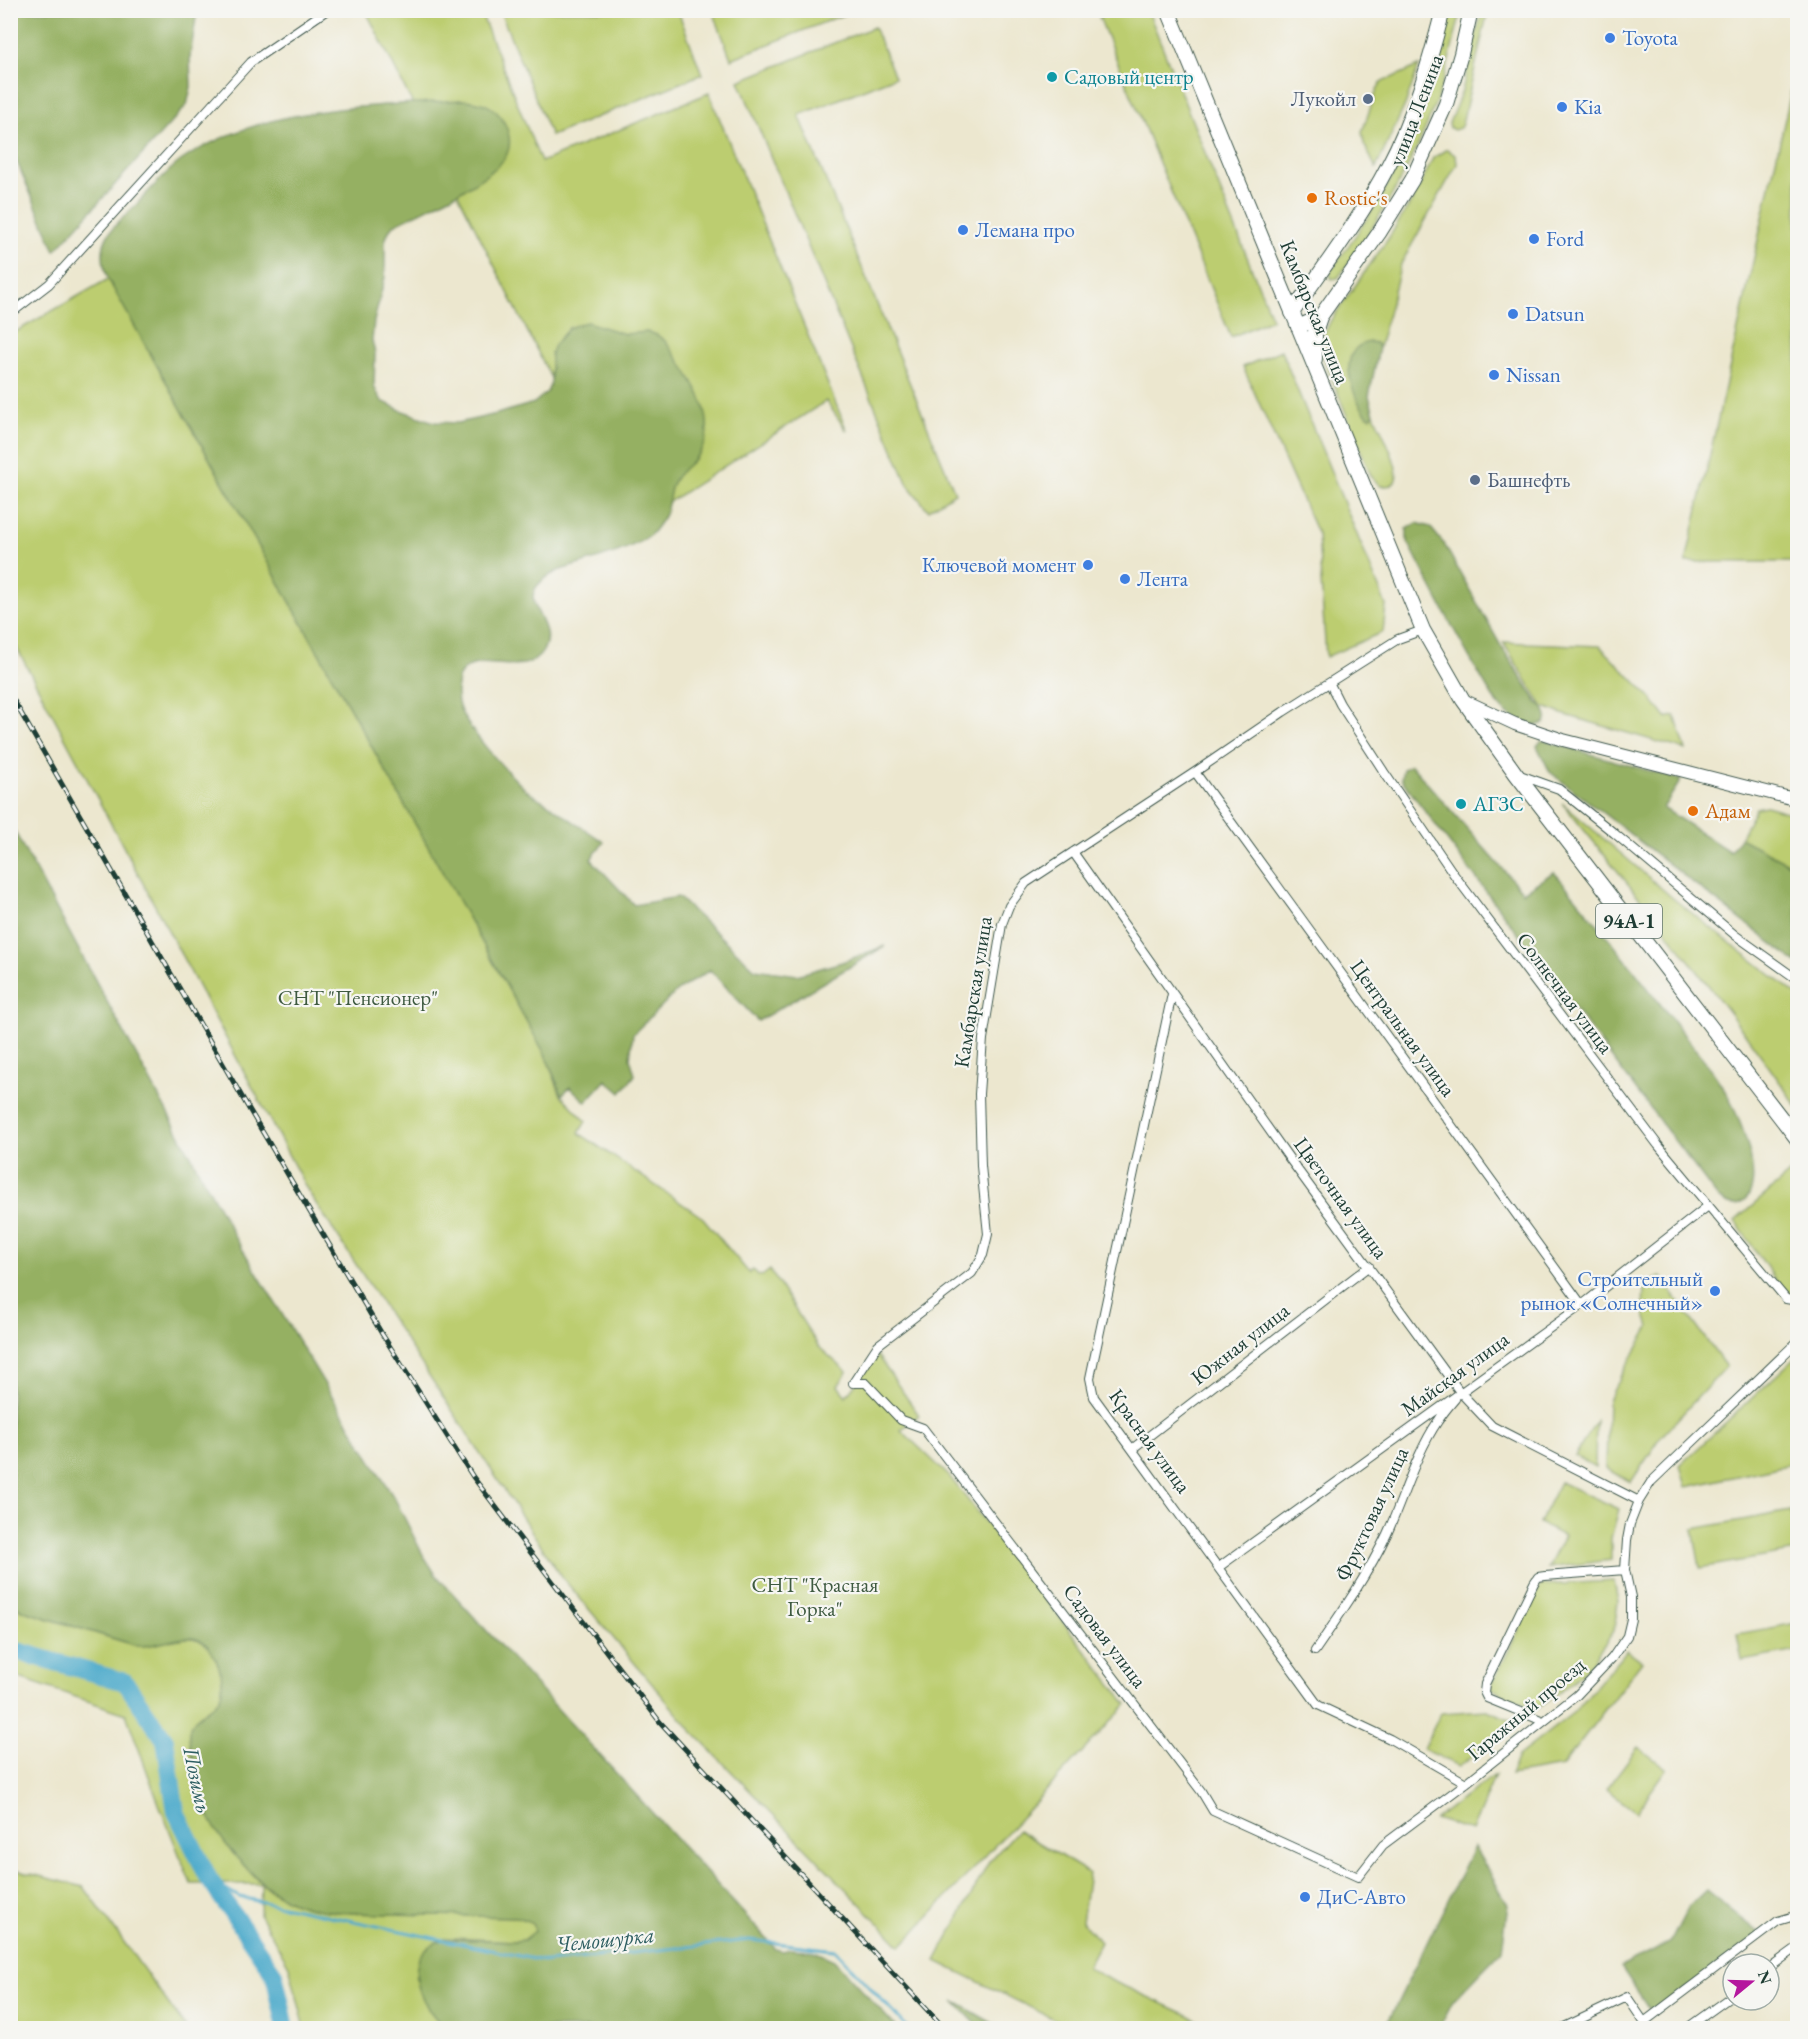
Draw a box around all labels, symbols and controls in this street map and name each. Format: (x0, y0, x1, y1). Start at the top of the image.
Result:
place label: Toyota (1622, 24, 1678, 51)
marker: Toyota (1603, 31, 1617, 45)
street label: улица Ленина (1382, 49, 1449, 170)
place label: Садовый центр (1064, 63, 1194, 90)
marker: Садовый центр (1045, 70, 1059, 84)
place label: Лукойл (1291, 85, 1356, 112)
marker: Лукойл (1361, 92, 1375, 106)
place label: Kia (1574, 93, 1602, 120)
marker: Kia (1555, 100, 1569, 114)
place label: Rostic's (1324, 184, 1388, 211)
marker: Rostic's (1305, 191, 1319, 205)
place label: Лемана про (975, 216, 1075, 243)
marker: Лемана про (956, 223, 970, 237)
place label: Ford (1546, 225, 1585, 252)
marker: Ford (1527, 232, 1541, 246)
street label: Камбарская улица (1274, 236, 1357, 388)
place label: Datsun (1525, 300, 1585, 327)
marker: Datsun (1506, 307, 1520, 321)
place label: Nissan (1506, 361, 1561, 388)
marker: Nissan (1487, 368, 1501, 382)
place label: Башнефть (1487, 466, 1571, 493)
marker: Башнефть (1468, 473, 1482, 487)
place label: Ключевой момент (922, 551, 1076, 578)
marker: Ключевой момент (1081, 558, 1095, 572)
place label: Лента (1137, 565, 1189, 592)
marker: Лента (1118, 572, 1132, 586)
place label: АГЗС (1472, 790, 1524, 817)
marker: АГЗС (1454, 797, 1468, 811)
place label: Адам (1704, 797, 1751, 824)
marker: Адам (1686, 804, 1700, 818)
road number: 94А-1 (1596, 904, 1662, 938)
street label: Камбарская улица (947, 914, 998, 1070)
street label: Солнечная улица (1511, 927, 1620, 1059)
street label: Центральная улица (1345, 954, 1463, 1102)
park label: СНТ "Пенсионер" (278, 984, 438, 1011)
street label: Цветочная улица (1288, 1132, 1395, 1264)
place label: Строительный рынок «Солнечный» (1520, 1265, 1703, 1316)
marker: Строительный рынок «Солнечный» (1708, 1284, 1722, 1298)
street label: Южная улица (1185, 1296, 1295, 1391)
street label: Майская улица (1395, 1325, 1514, 1422)
street label: Красная улица (1103, 1383, 1198, 1499)
street label: Фруктовая улица (1329, 1442, 1415, 1585)
park label: СНТ "Красная Горка" (752, 1571, 878, 1622)
street label: Садовая улица (1058, 1578, 1154, 1693)
street label: Гаражный проезд (1461, 1651, 1591, 1766)
water label: Позимь (176, 1744, 219, 1816)
place label: ДиС-Авто (1317, 1883, 1406, 1910)
marker: ДиС-Авто (1298, 1890, 1312, 1904)
water label: Чемошурка (554, 1920, 656, 1959)
north arrow (1721, 1952, 1781, 2012)
text: N (1753, 1968, 1777, 1987)

